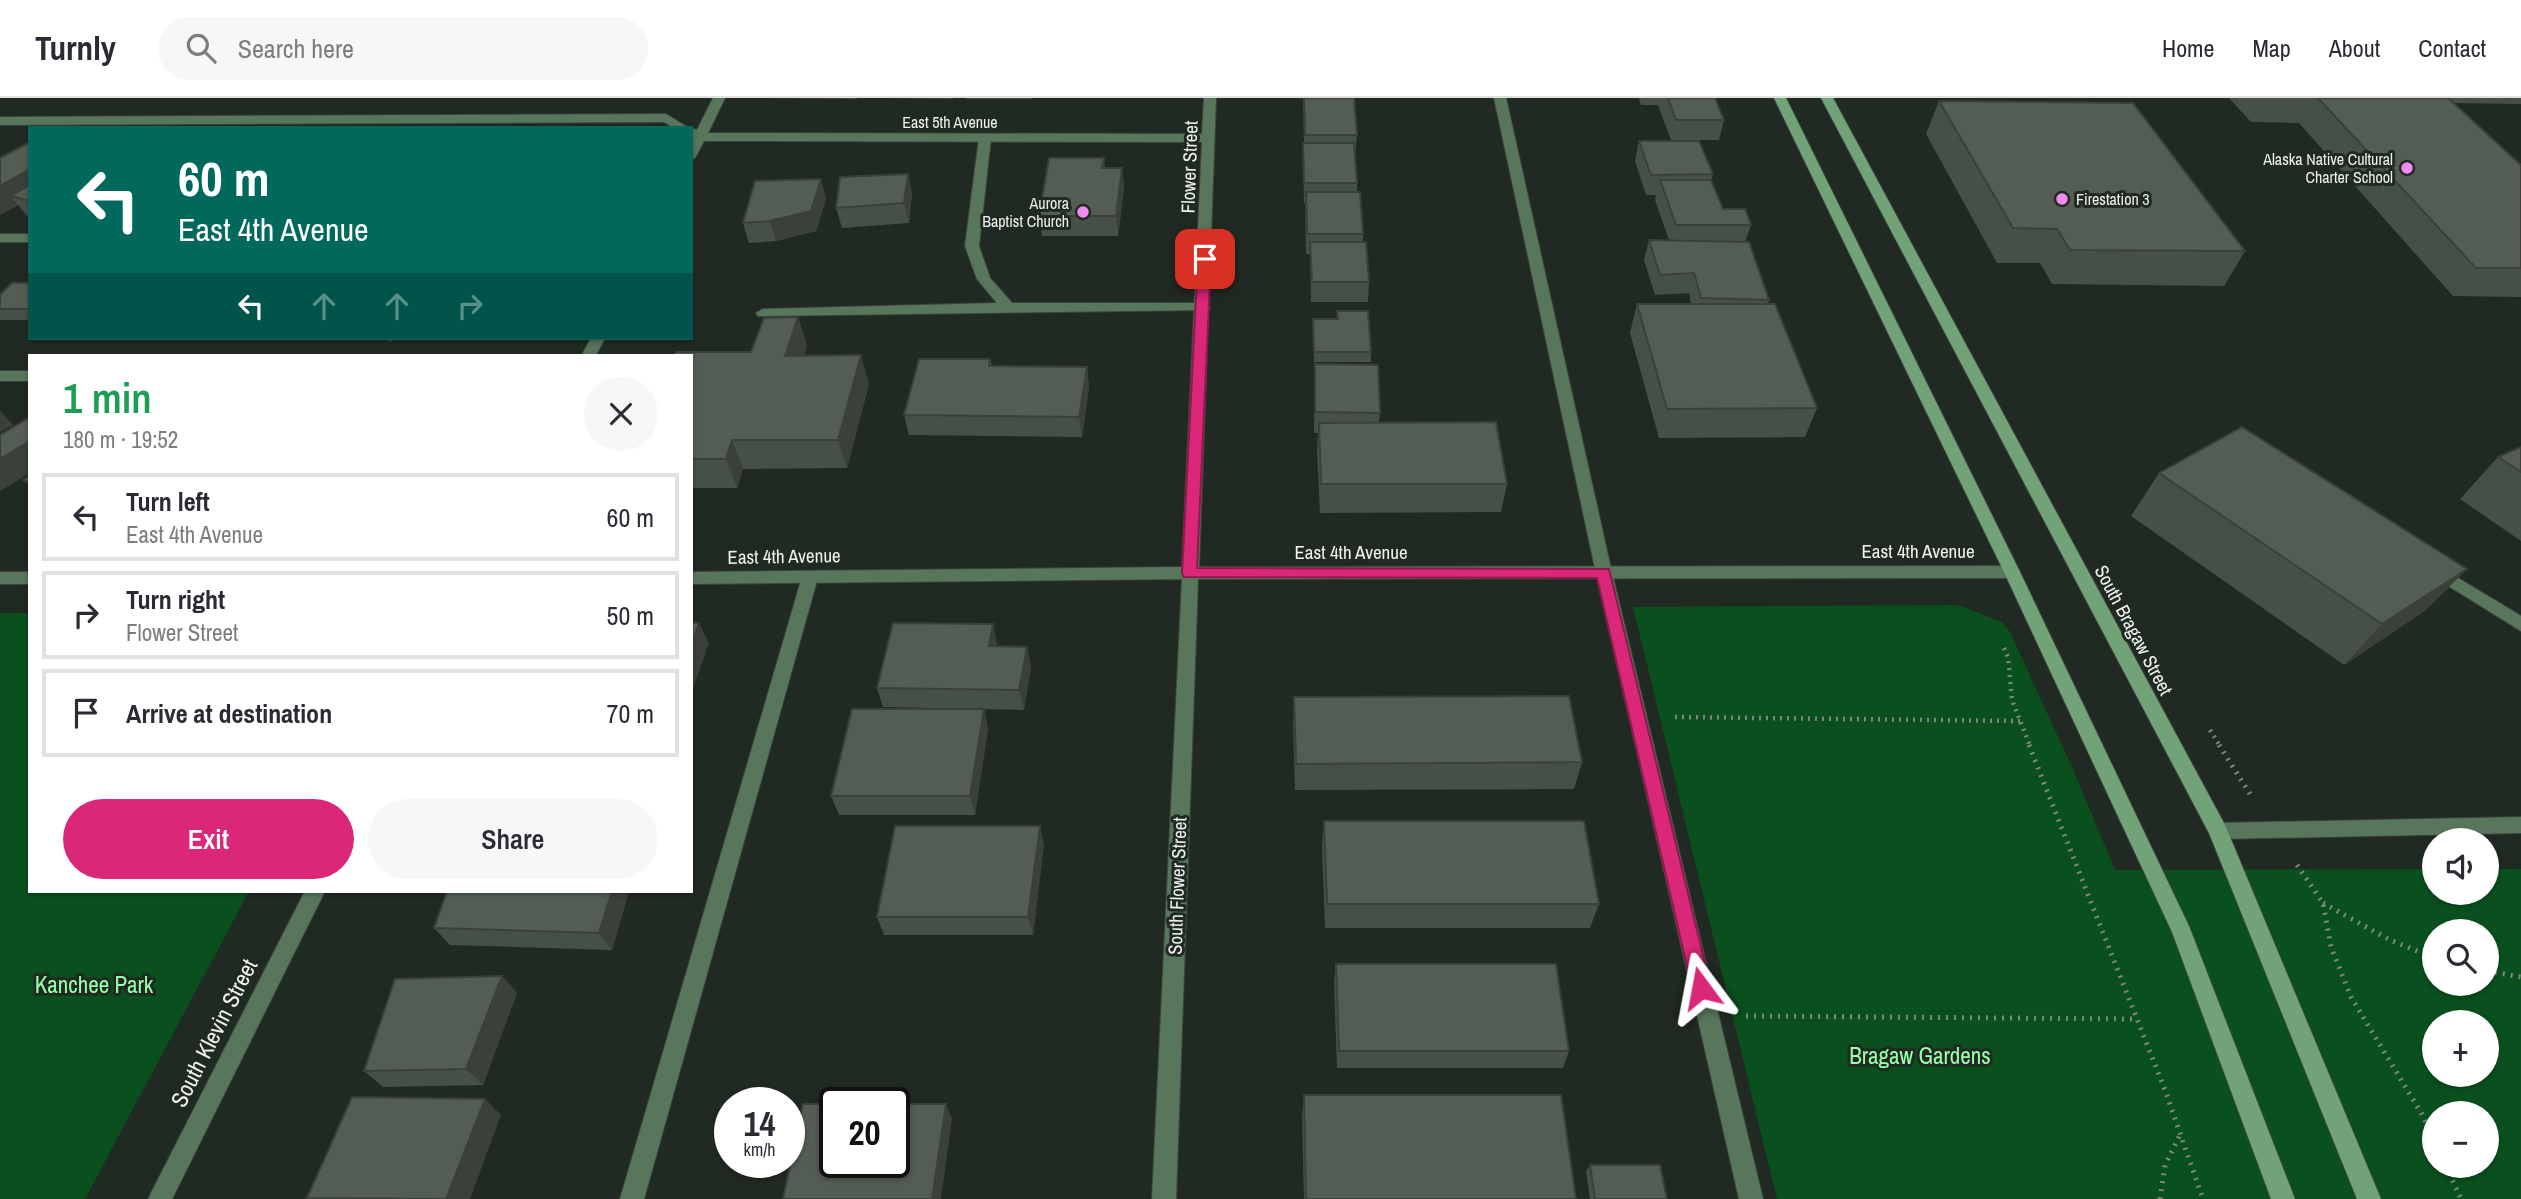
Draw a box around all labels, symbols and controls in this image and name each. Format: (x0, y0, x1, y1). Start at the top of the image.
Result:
search box (158, 17, 648, 80)
text: Turnly (35, 26, 116, 70)
icon: search (182, 29, 220, 67)
text: Search here (238, 31, 354, 66)
text: Home (2162, 32, 2214, 64)
text: Map (2252, 32, 2291, 64)
text: About (2329, 32, 2380, 64)
text: Contact (2418, 32, 2486, 64)
street label: East 5th Avenue (902, 111, 998, 133)
street label: Flower Street (1174, 120, 1204, 214)
text: 60 m (178, 145, 270, 211)
place label: Alaska Native Cultural Charter School (2262, 148, 2393, 188)
icon: left (63, 154, 154, 245)
marker: Alaska Native Cultural Charter School (2399, 160, 2415, 176)
place label: Firestation 3 (2076, 188, 2150, 210)
marker: Firestation 3 (2054, 191, 2070, 207)
place label: Aurora Baptist Church (982, 192, 1070, 232)
marker: Aurora Baptist Church (1075, 204, 1091, 220)
text: East 4th Avenue (178, 208, 369, 251)
pin (1175, 229, 1235, 289)
icon: arrive (1186, 240, 1224, 278)
icon: left (232, 287, 270, 325)
icon: ahead (305, 287, 343, 325)
icon: ahead (378, 287, 416, 325)
icon: right (451, 287, 489, 325)
text: 1 min (63, 370, 152, 426)
button: close (584, 377, 658, 451)
text: 180 m · 19:52 (63, 424, 178, 455)
text: Turn left (126, 484, 210, 519)
icon: left (67, 498, 105, 536)
text: 60 m (607, 500, 654, 535)
text: East 4th Avenue (126, 519, 263, 550)
street label: East 4th Avenue (1861, 538, 1975, 564)
street label: East 4th Avenue (1294, 539, 1408, 565)
street label: East 4th Avenue (727, 542, 841, 570)
street label: South Bragaw Street (2089, 560, 2180, 700)
text: Turn right (126, 582, 225, 617)
icon: right (67, 596, 105, 634)
text: 50 m (607, 598, 654, 633)
text: Flower Street (126, 617, 238, 648)
icon: arrive (67, 694, 105, 732)
text: Arrive at destination (126, 696, 332, 731)
text: 70 m (607, 696, 654, 731)
button: Exit (63, 799, 354, 879)
button: Share (368, 799, 658, 879)
street label: South Flower Street (1162, 816, 1192, 955)
map controls (2422, 828, 2499, 1178)
button: sound (2422, 828, 2499, 905)
button: search (2422, 919, 2499, 996)
position arrow (1664, 951, 1738, 1025)
street label: South Klevin Street (163, 953, 264, 1112)
park label: Kanchee Park (35, 969, 154, 1000)
button: + (2422, 1010, 2499, 1087)
park label: Bragaw Gardens (1849, 1040, 1991, 1071)
speed limit sign: 20 (819, 1087, 910, 1178)
text: 14 (744, 1100, 775, 1147)
button: − (2422, 1101, 2499, 1178)
text: km/h (744, 1137, 776, 1162)

